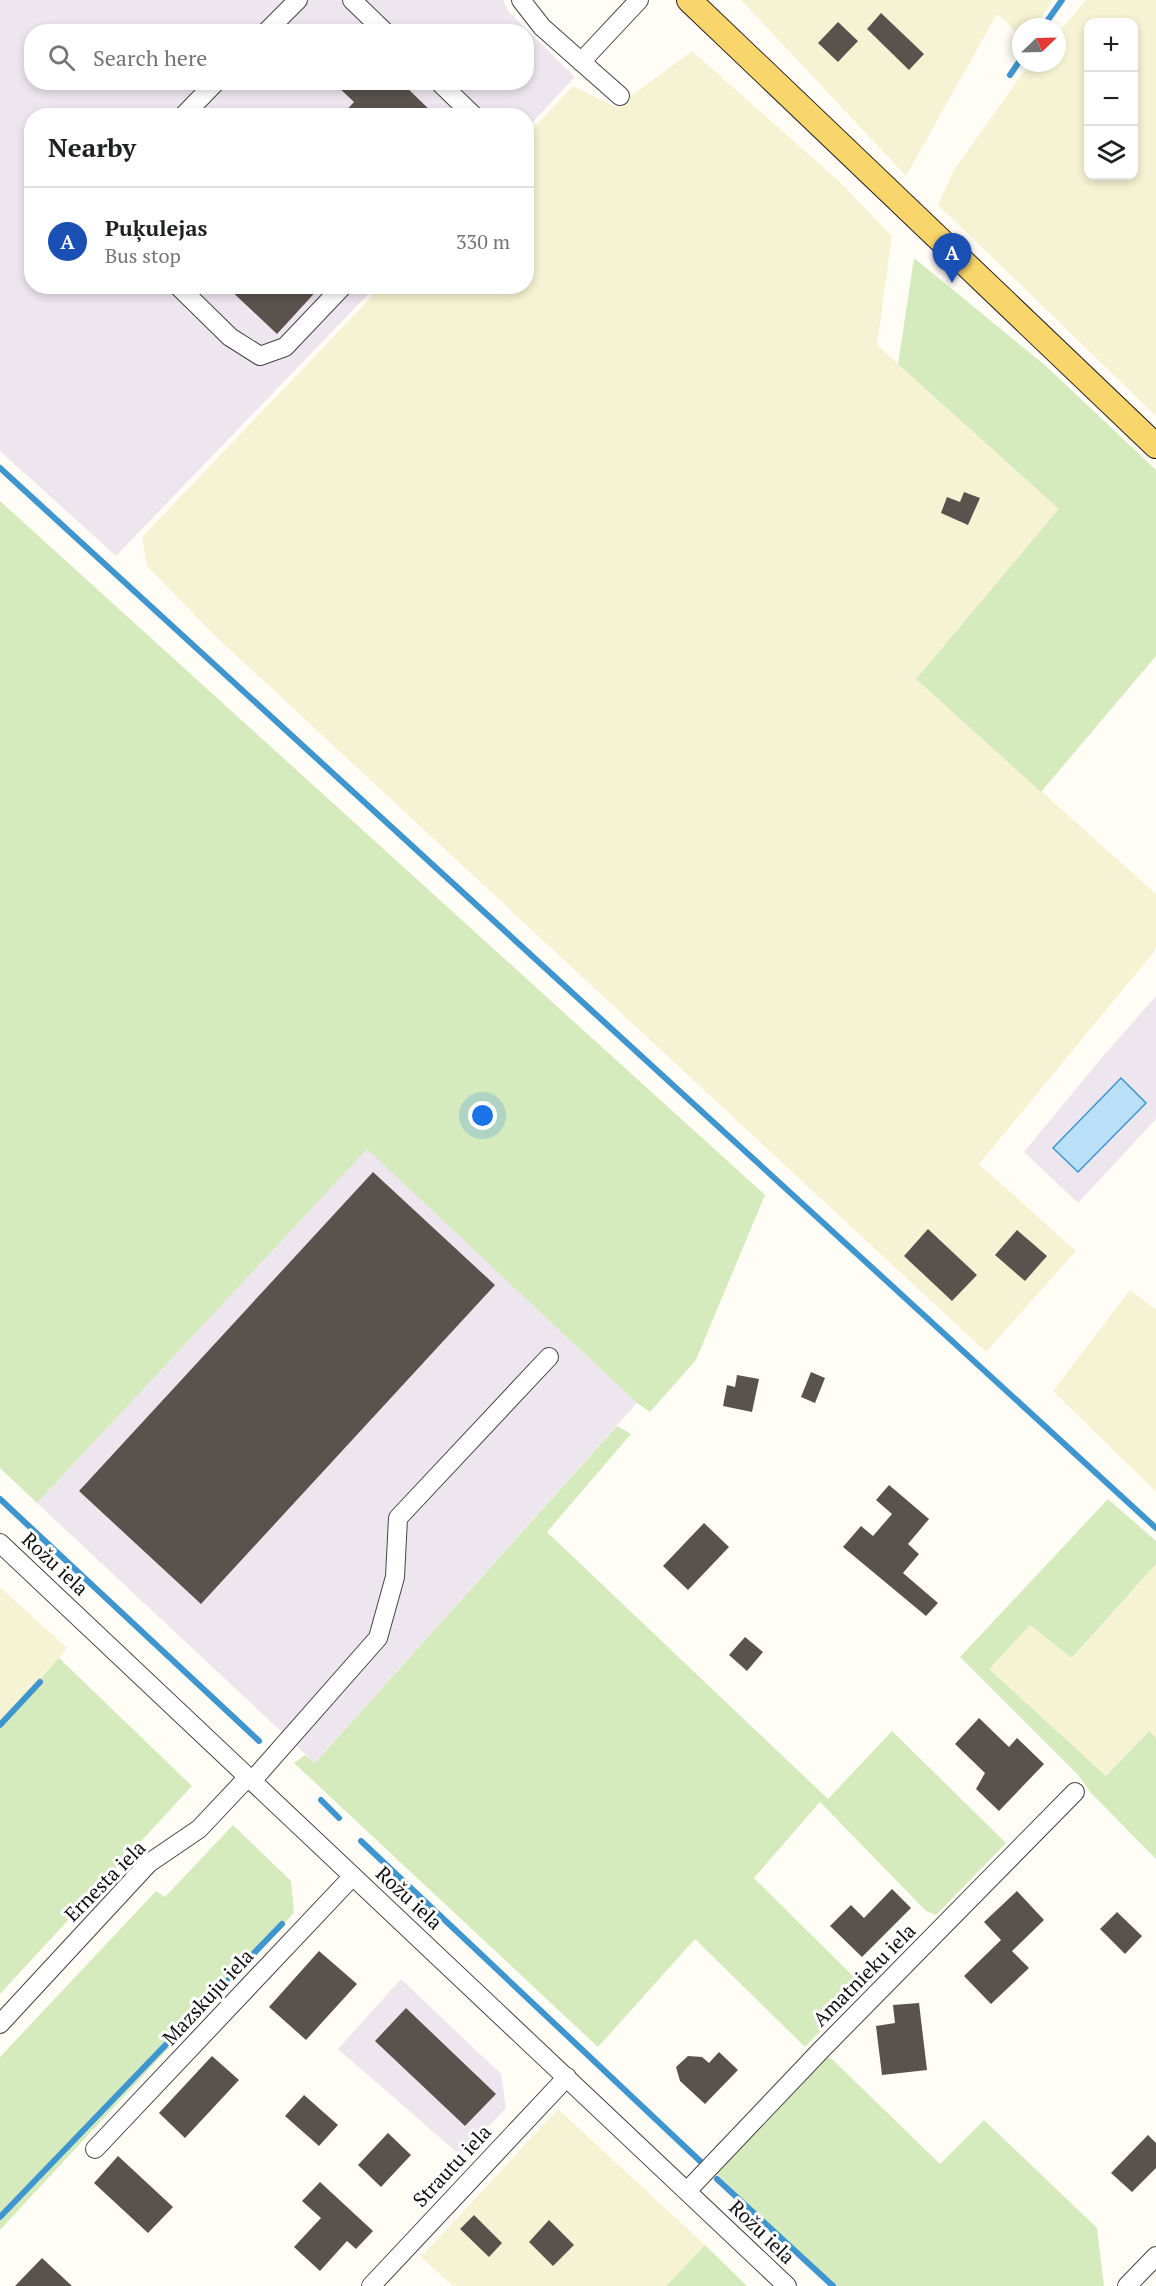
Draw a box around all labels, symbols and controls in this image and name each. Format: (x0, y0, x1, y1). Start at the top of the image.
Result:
north arrow (1012, 18, 1066, 72)
map controls (1084, 18, 1138, 180)
button: + (1084, 18, 1138, 72)
search box (24, 24, 534, 90)
icon: search (45, 41, 78, 74)
text: Search here (93, 43, 207, 72)
button: − (1084, 72, 1138, 126)
button: layers (1084, 126, 1138, 180)
text: Nearby (48, 130, 136, 164)
text: Puķulejas (105, 213, 208, 242)
text: A (60, 228, 75, 255)
text: 330 m (456, 228, 510, 255)
pin: A (932, 234, 972, 283)
text: Bus stop (105, 242, 181, 269)
your location (468, 1101, 497, 1130)
street label: Rožu iela (16, 1526, 94, 1601)
street label: Ernesta iela (58, 1834, 151, 1927)
street label: Rožu iela (370, 1860, 448, 1935)
street label: Amatnieku iela (806, 1917, 921, 2032)
street label: Mazskuju iela (156, 1943, 259, 2050)
street label: Strautu iela (407, 2119, 497, 2213)
street label: Rožu iela (724, 2194, 801, 2270)

